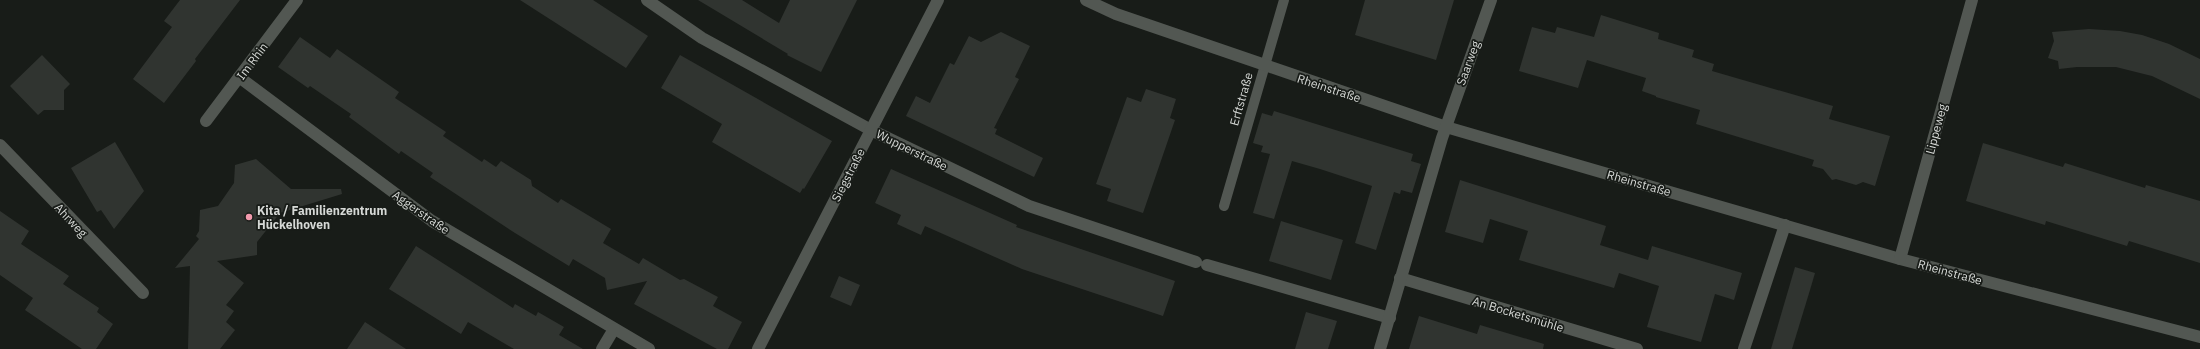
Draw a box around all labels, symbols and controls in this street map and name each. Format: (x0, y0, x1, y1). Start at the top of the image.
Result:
street label: Saarweg (1453, 38, 1483, 87)
street label: Im Rhin (233, 40, 271, 82)
street label: Erftstraße (1226, 70, 1256, 127)
street label: Rheinstraße (1295, 71, 1363, 105)
street label: Lippeweg (1922, 102, 1950, 156)
street label: Wupperstraße (874, 126, 950, 174)
street label: Siegstraße (828, 145, 868, 204)
street label: Rheinstraße (1605, 167, 1673, 199)
street label: Aggerstraße (390, 187, 453, 237)
street label: Ahrweg (52, 200, 91, 241)
place label: Kita / Familienzentrum Hückelhoven (257, 203, 387, 232)
marker: Kita / Familienzentrum Hückelhoven (244, 212, 254, 222)
street label: Rheinstraße (1916, 256, 1984, 288)
street label: An Bocketsmühle (1471, 293, 1566, 335)

